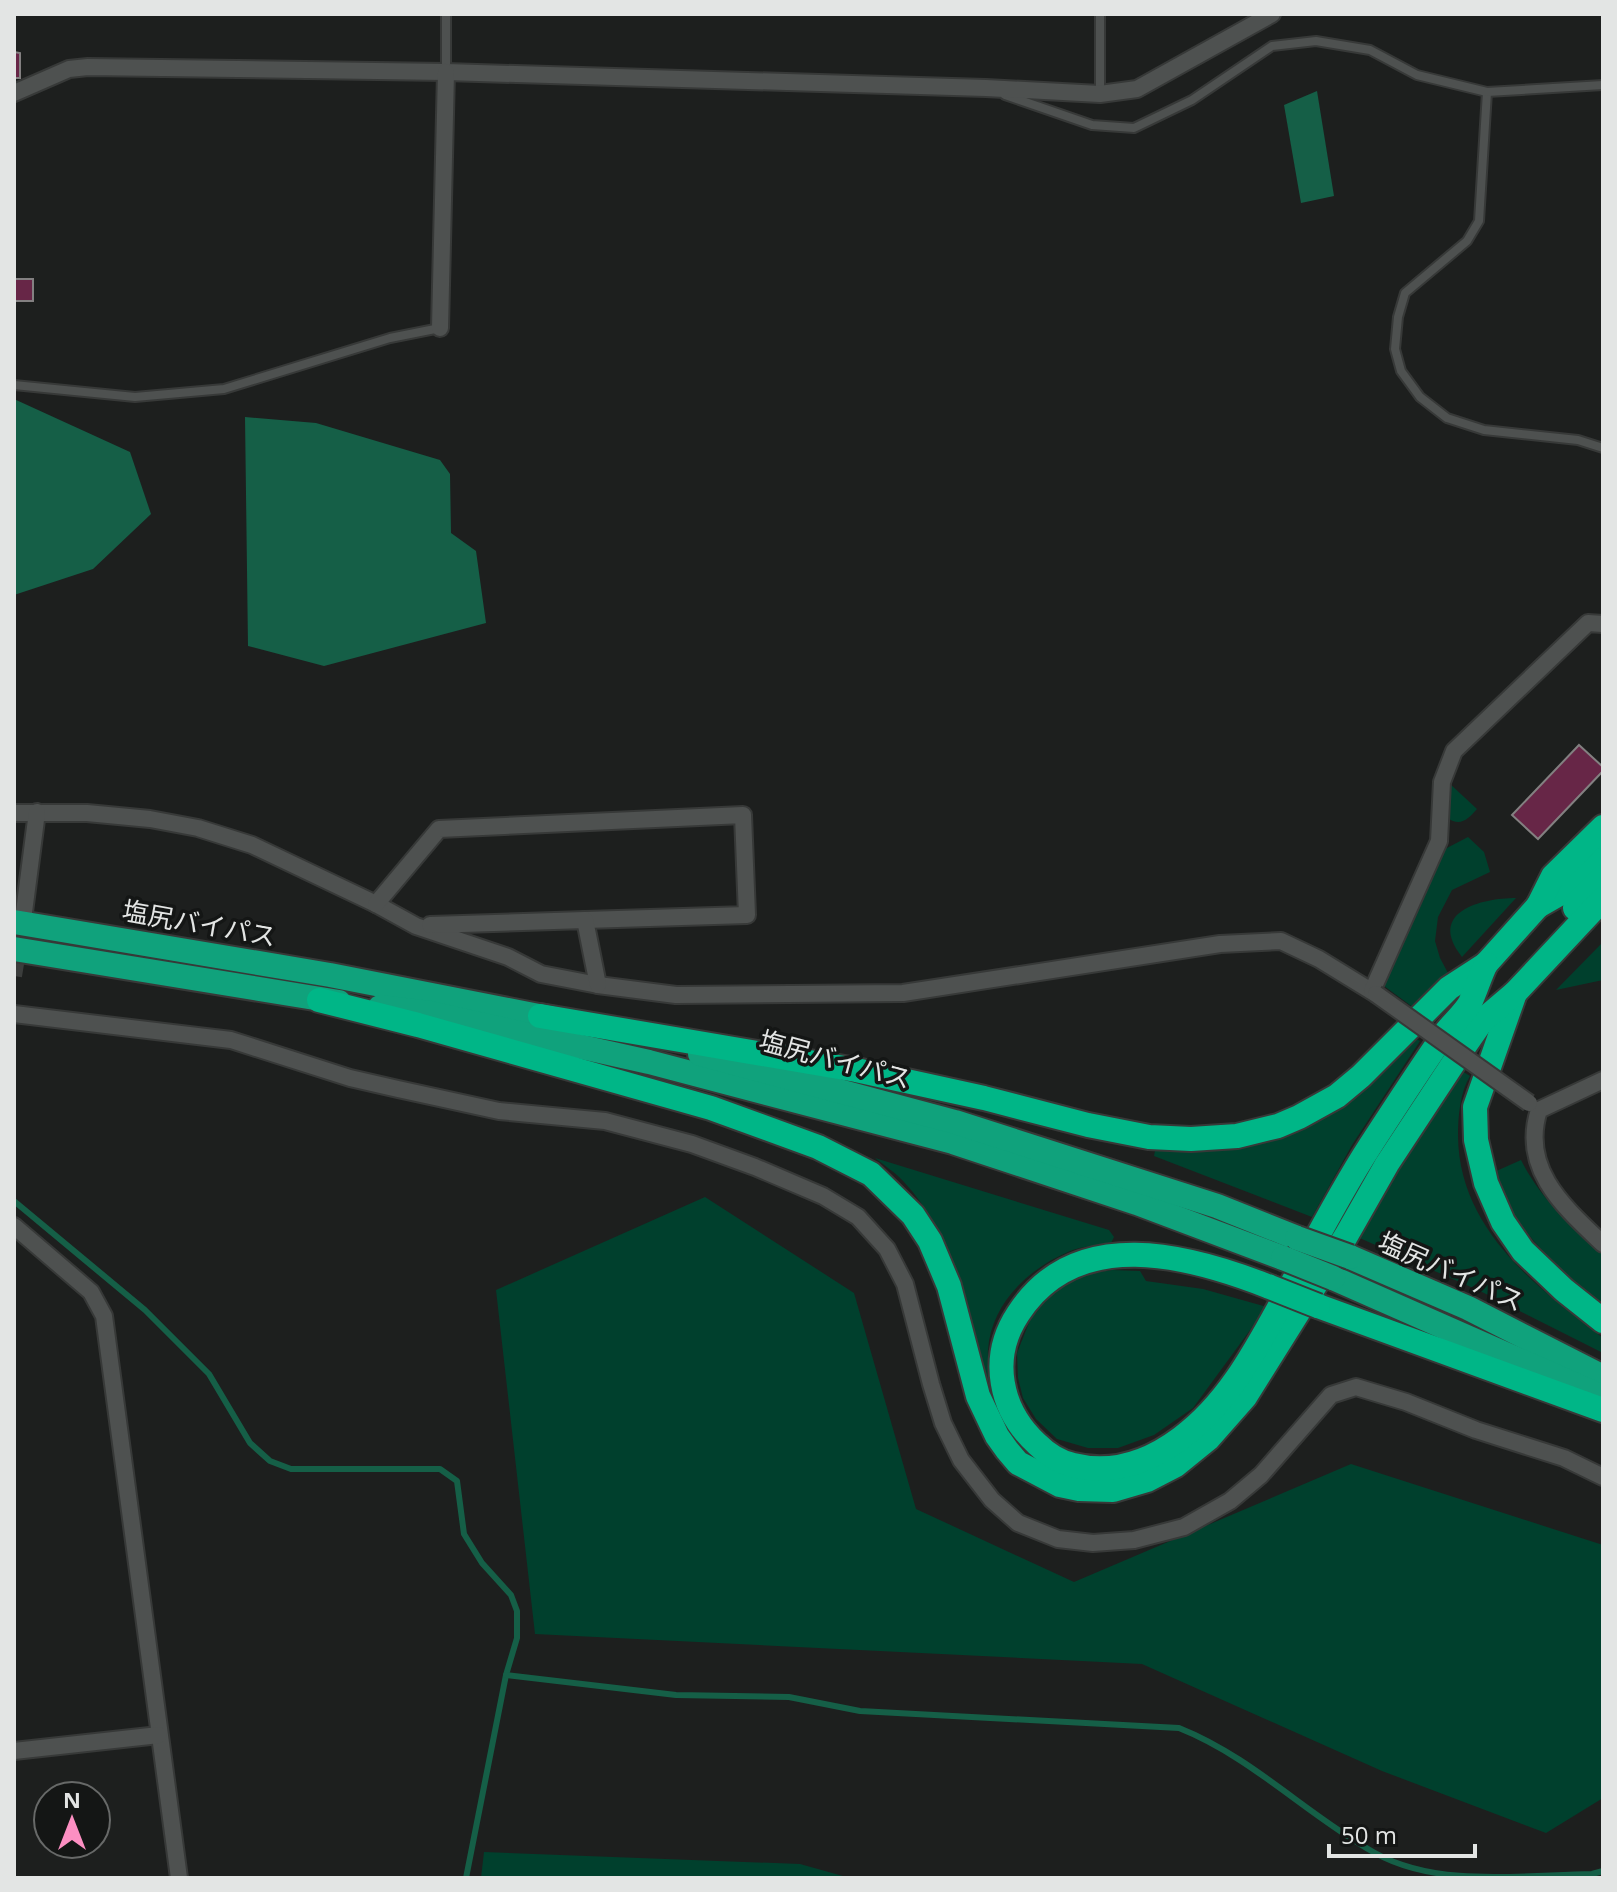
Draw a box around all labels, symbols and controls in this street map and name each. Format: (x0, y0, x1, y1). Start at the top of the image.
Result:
street label: 塩尻バイパス (119, 892, 279, 954)
street label: 塩尻バイパス (756, 1022, 915, 1097)
street label: 塩尻バイパス (1373, 1223, 1530, 1319)
north arrow (32, 1780, 112, 1860)
text: N (63, 1784, 81, 1814)
scale bar (1329, 1808, 1475, 1858)
text: 50 m (1341, 1818, 1397, 1851)

